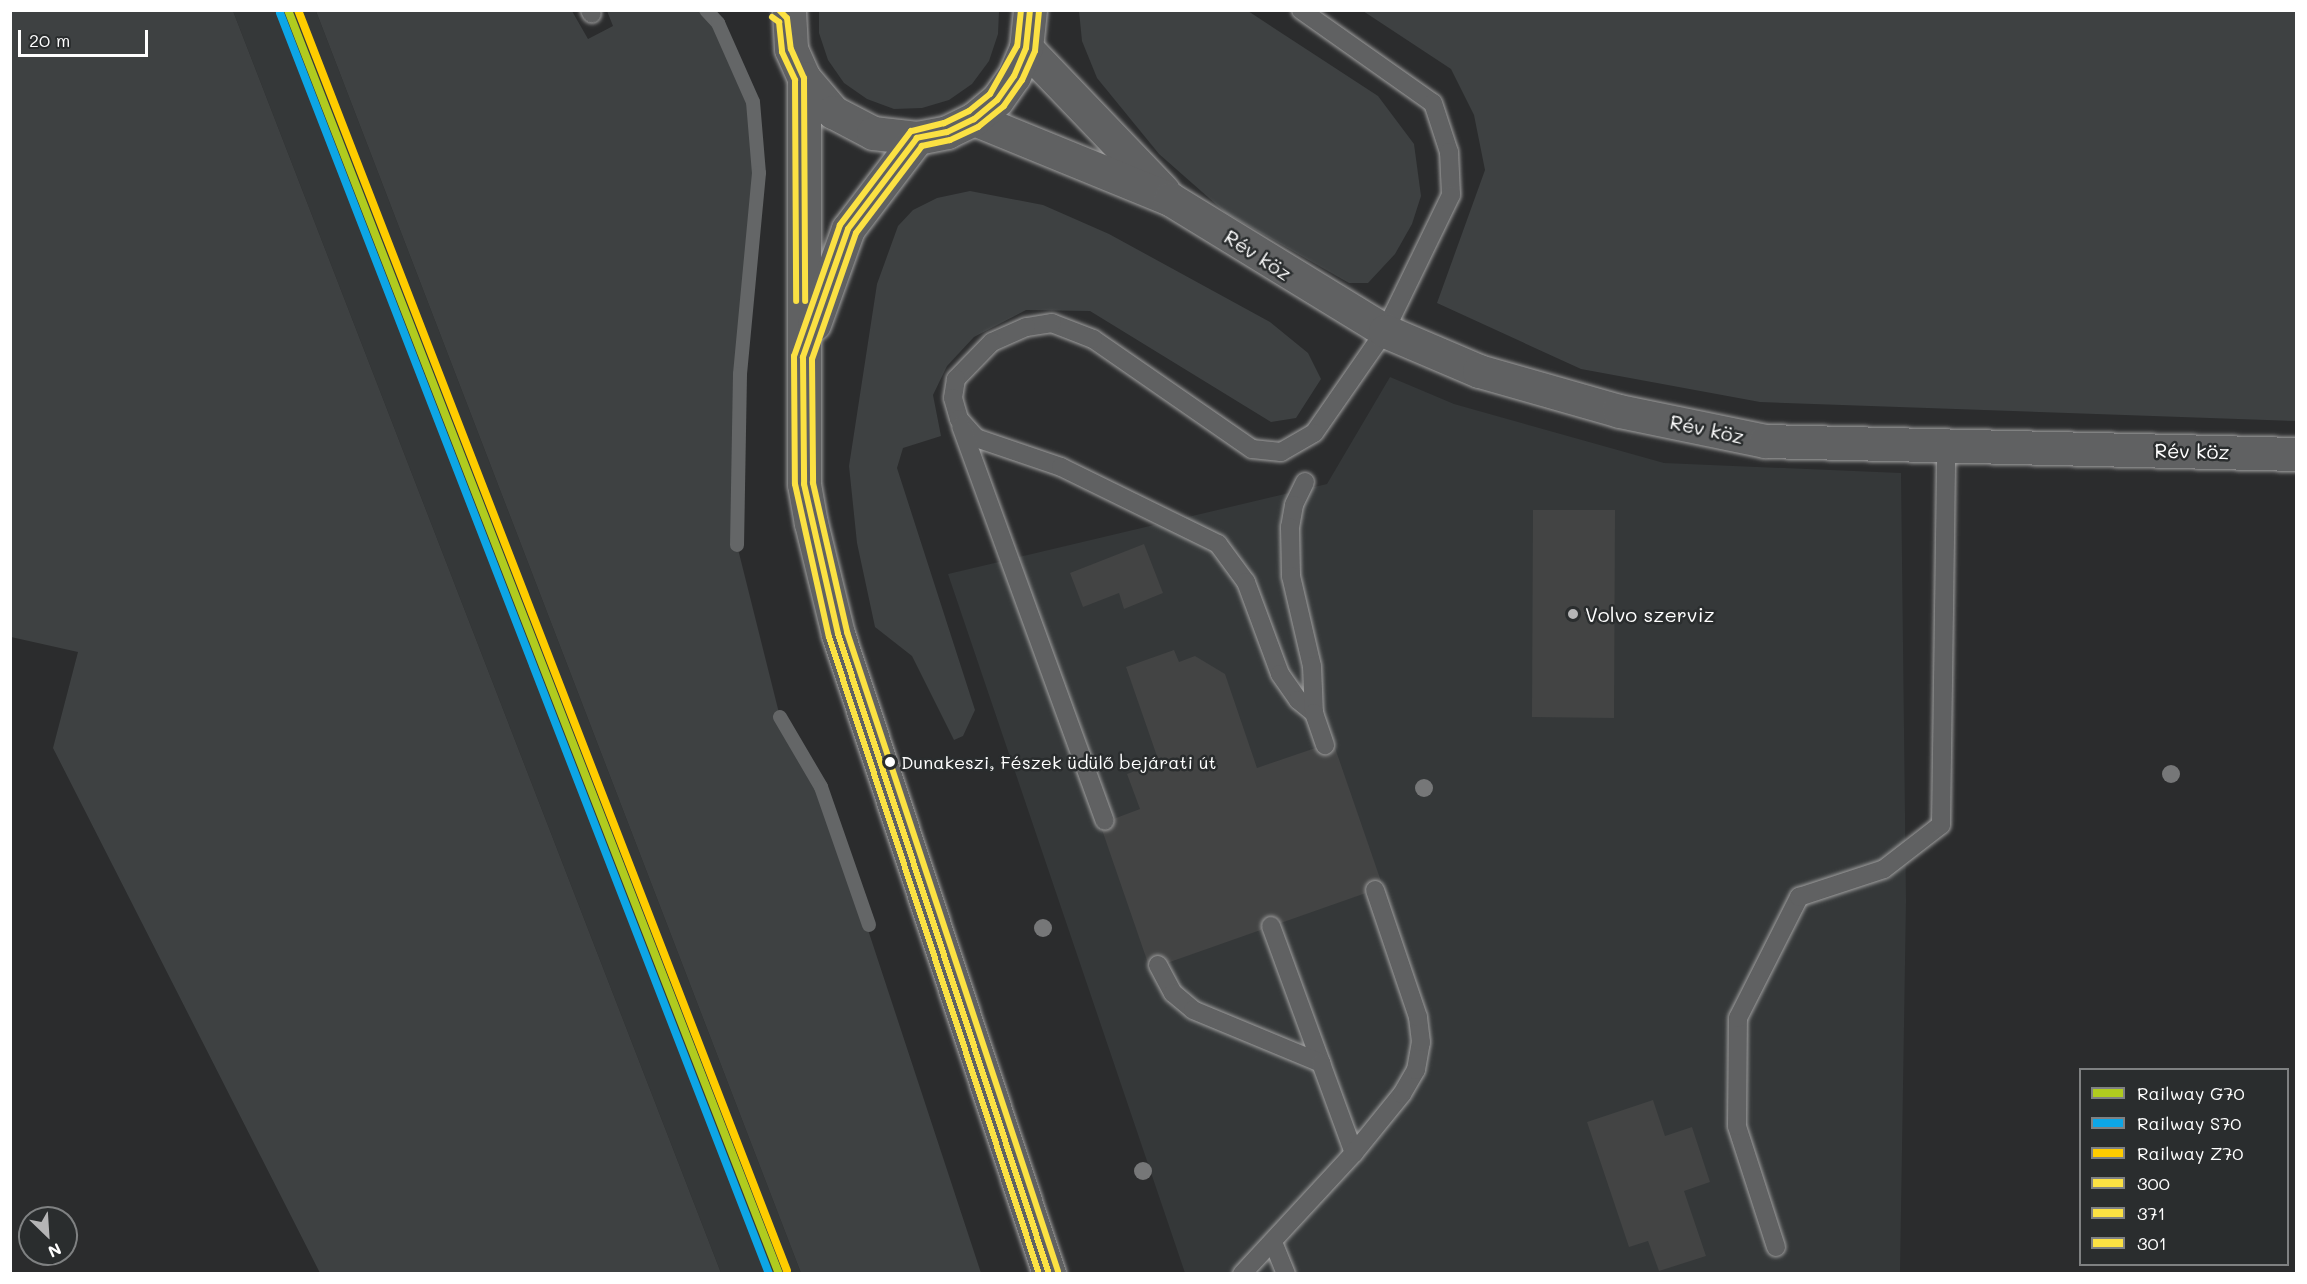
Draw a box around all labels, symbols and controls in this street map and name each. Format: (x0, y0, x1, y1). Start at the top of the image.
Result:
scale bar (21, 18, 152, 56)
text: 20 m (29, 28, 70, 52)
street label: Rév köz (1220, 224, 1296, 286)
street label: Rév köz (1668, 409, 1746, 449)
street label: Rév köz (2154, 438, 2230, 464)
place label: Volvo szerviz (1585, 602, 1715, 626)
marker: Volvo szerviz (1566, 607, 1580, 621)
place label: Dunakeszi, Fészek üdülő bejárati út (901, 751, 1216, 773)
marker: Dunakeszi, Fészek üdülő bejárati út (884, 756, 896, 768)
legend (2079, 1068, 2289, 1266)
text: Railway G70 (2137, 1081, 2245, 1105)
text: Railway S70 (2137, 1111, 2241, 1135)
text: Railway Z70 (2137, 1141, 2243, 1165)
text: 300 (2137, 1171, 2170, 1195)
text: 371 (2137, 1201, 2166, 1225)
north arrow (18, 1206, 78, 1266)
text: 301 (2137, 1231, 2167, 1255)
text: N (45, 1239, 65, 1263)

